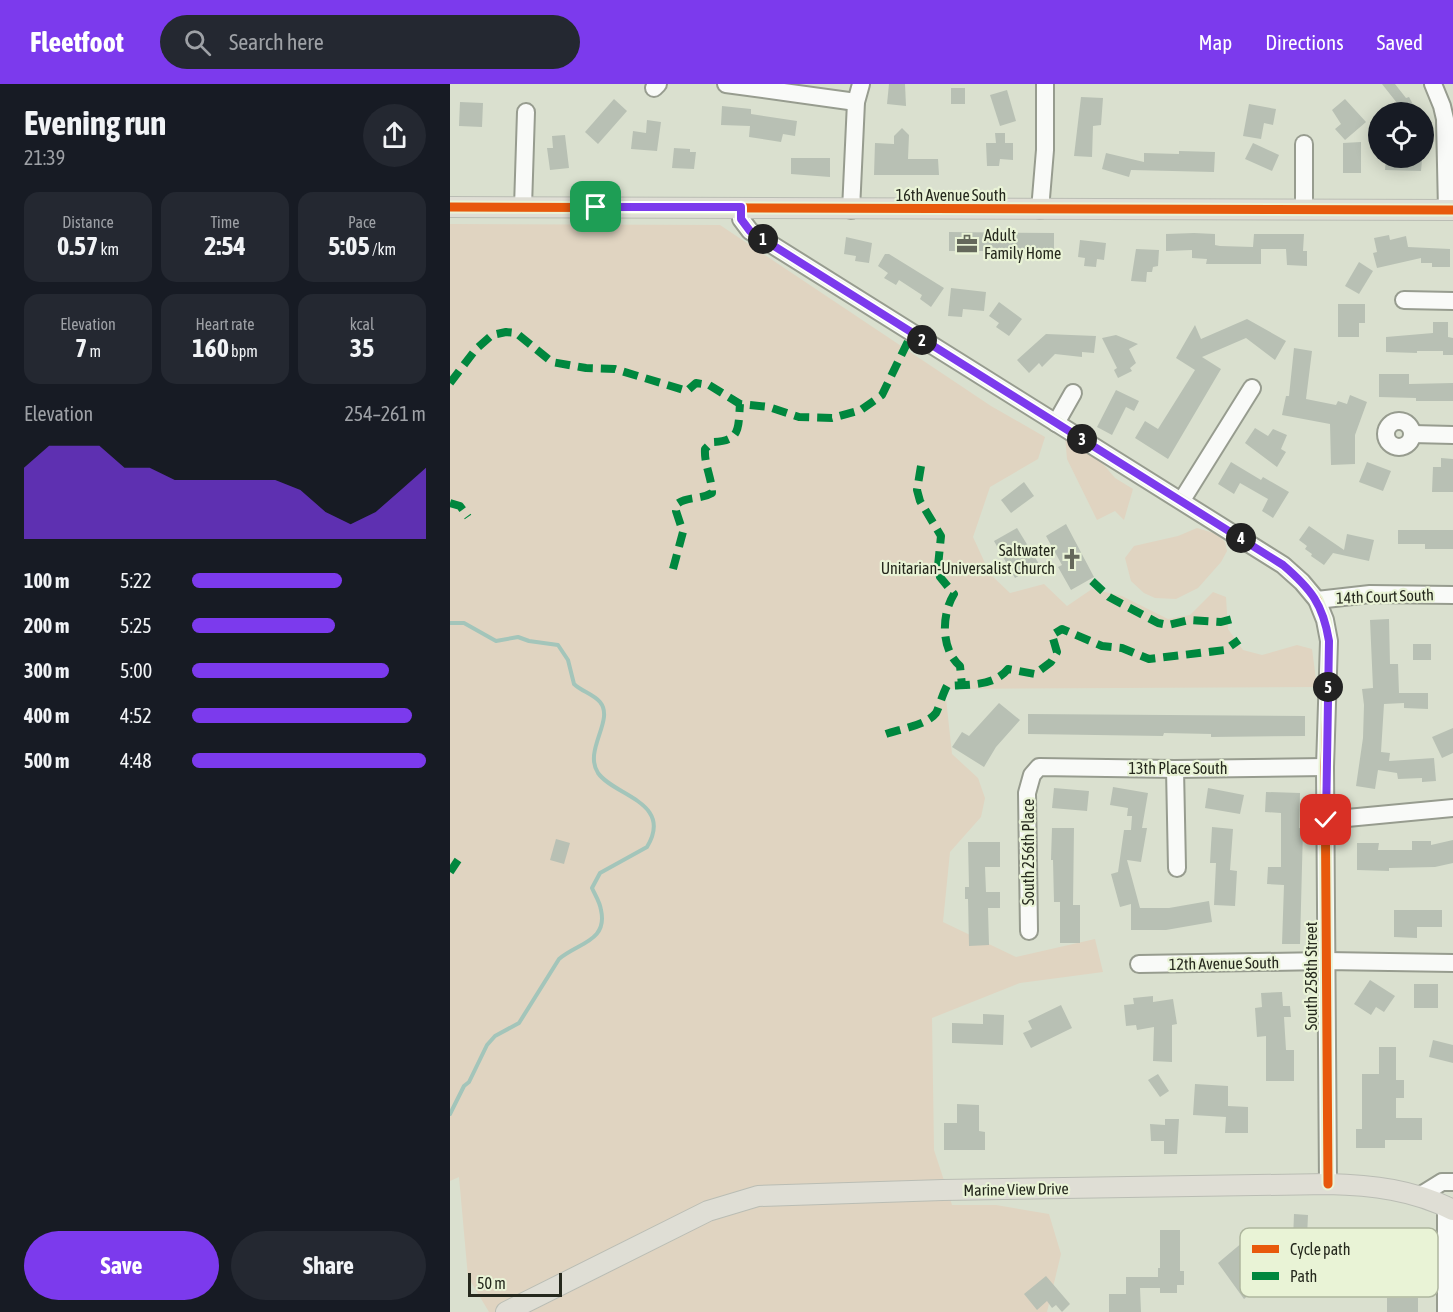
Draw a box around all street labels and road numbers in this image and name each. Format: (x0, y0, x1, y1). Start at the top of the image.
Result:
street label: 16th Avenue South (896, 186, 1006, 204)
street label: 14th Court South (1336, 585, 1434, 607)
street label: 13th Place South (1129, 759, 1227, 777)
street label: South 256th Place (1019, 799, 1037, 905)
street label: South 258th Street (1302, 921, 1320, 1030)
street label: 12th Avenue South (1169, 953, 1279, 973)
street label: Marine View Drive (963, 1179, 1069, 1199)

